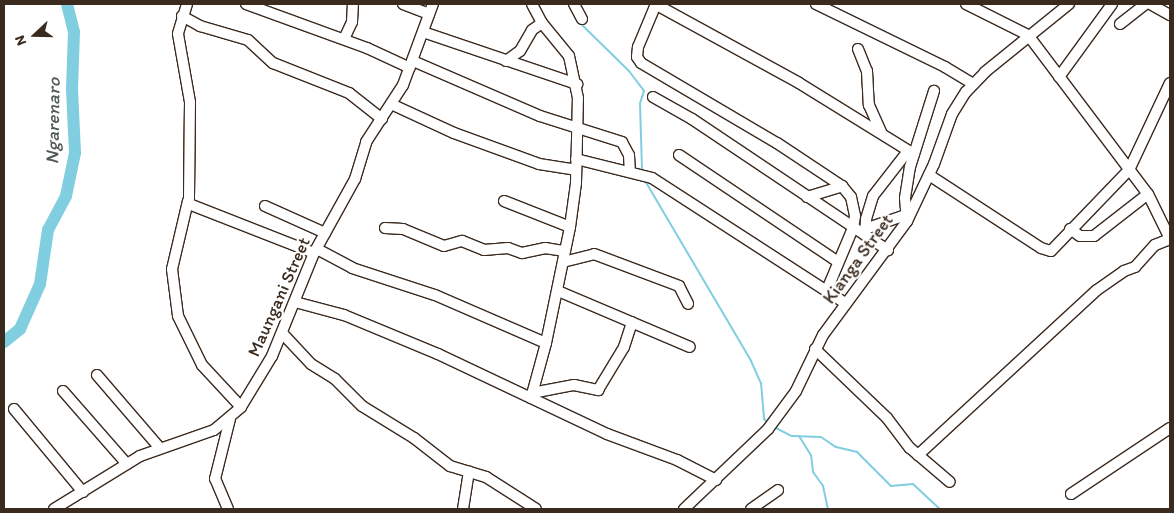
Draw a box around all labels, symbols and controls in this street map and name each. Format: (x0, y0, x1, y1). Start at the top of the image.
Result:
north arrow (10, 10, 60, 60)
text: N (11, 33, 30, 48)
water label: Ngarenaro (41, 78, 65, 164)
street label: Kianga Street (818, 210, 898, 308)
street label: Maungani Street (243, 234, 315, 360)

